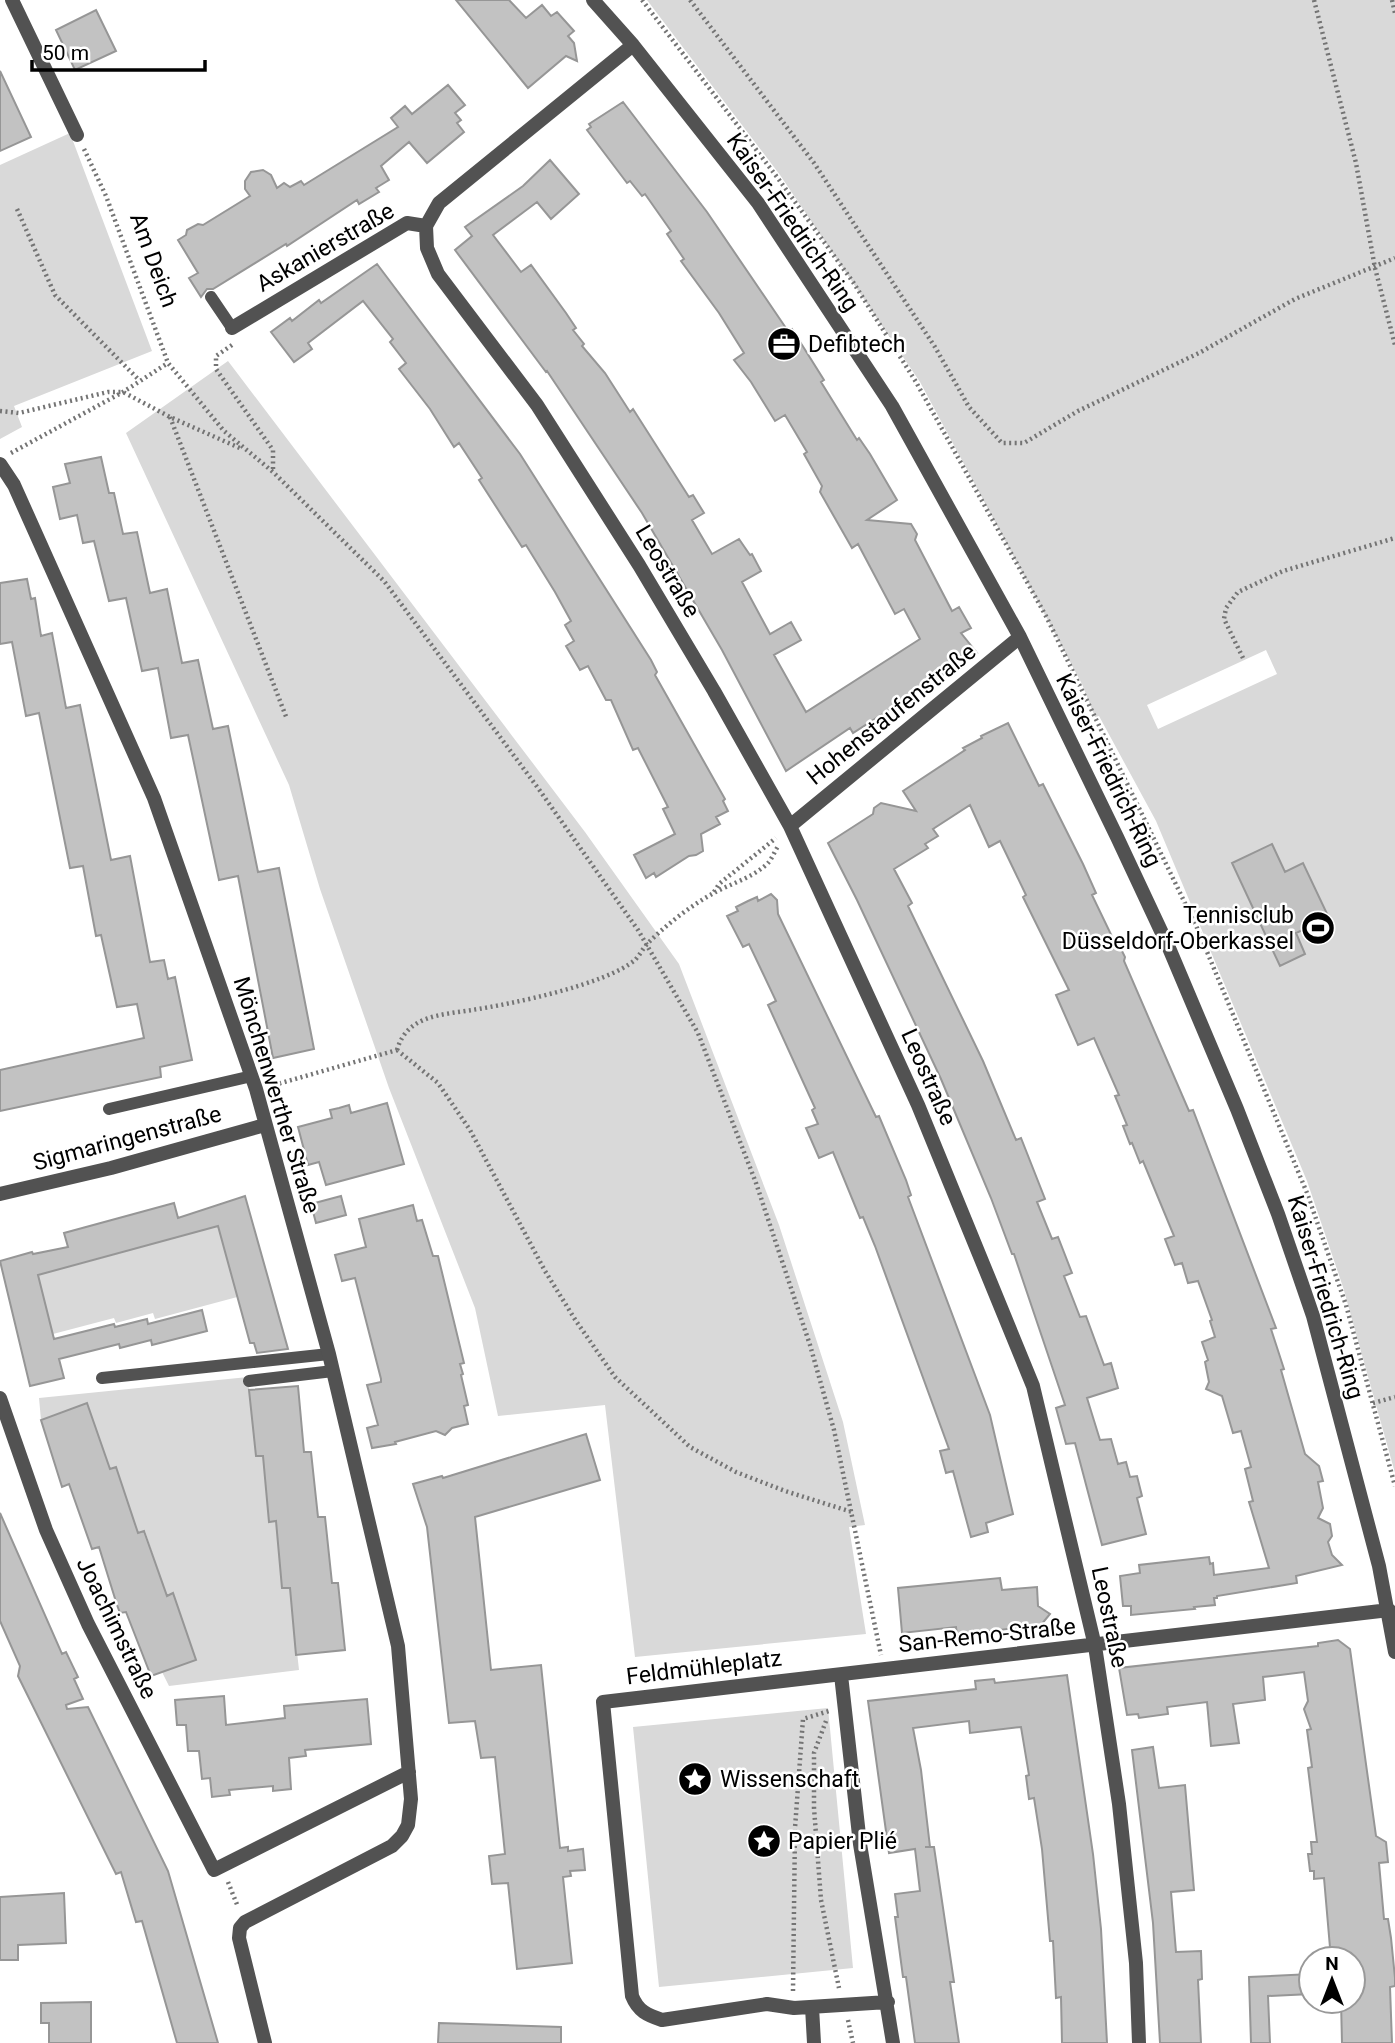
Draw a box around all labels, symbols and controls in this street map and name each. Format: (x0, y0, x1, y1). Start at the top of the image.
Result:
scale bar (32, 28, 205, 72)
text: 50 m (42, 41, 89, 65)
street label: Kaiser-Friedrich-Ring (721, 128, 864, 317)
street label: Askanierstraße (252, 197, 399, 298)
street label: Am Deich (124, 209, 183, 311)
office icon: Defibtech (765, 325, 803, 363)
place label: Defibtech (808, 331, 905, 358)
street label: Leostraße (630, 520, 706, 622)
street label: Hohenstaufenstraße (801, 638, 981, 791)
street label: Kaiser-Friedrich-Ring (1050, 669, 1167, 871)
place label: Tennisclub Düsseldorf-Oberkassel (1062, 902, 1294, 955)
sports icon: Tennisclub Düsseldorf-Oberkassel (1299, 909, 1337, 947)
street label: Mönchenwerther Straße (228, 974, 325, 1217)
street label: Leostraße (895, 1025, 962, 1130)
street label: Sigmaringenstraße (30, 1100, 224, 1177)
street label: Kaiser-Friedrich-Ring (1282, 1192, 1369, 1402)
street label: Joachimstraße (71, 1553, 162, 1703)
street label: Leostraße (1086, 1564, 1133, 1670)
street label: San-Remo-Straße (897, 1613, 1077, 1658)
street label: Feldmühleplatz (625, 1645, 783, 1690)
place icon: Wissenschaft (676, 1760, 714, 1798)
place label: Wissenschaft (720, 1766, 859, 1793)
place icon: Papier Plié (745, 1822, 783, 1860)
place label: Papier Plié (788, 1828, 897, 1855)
north arrow (1297, 1945, 1367, 2015)
text: N (1325, 1952, 1339, 1975)

